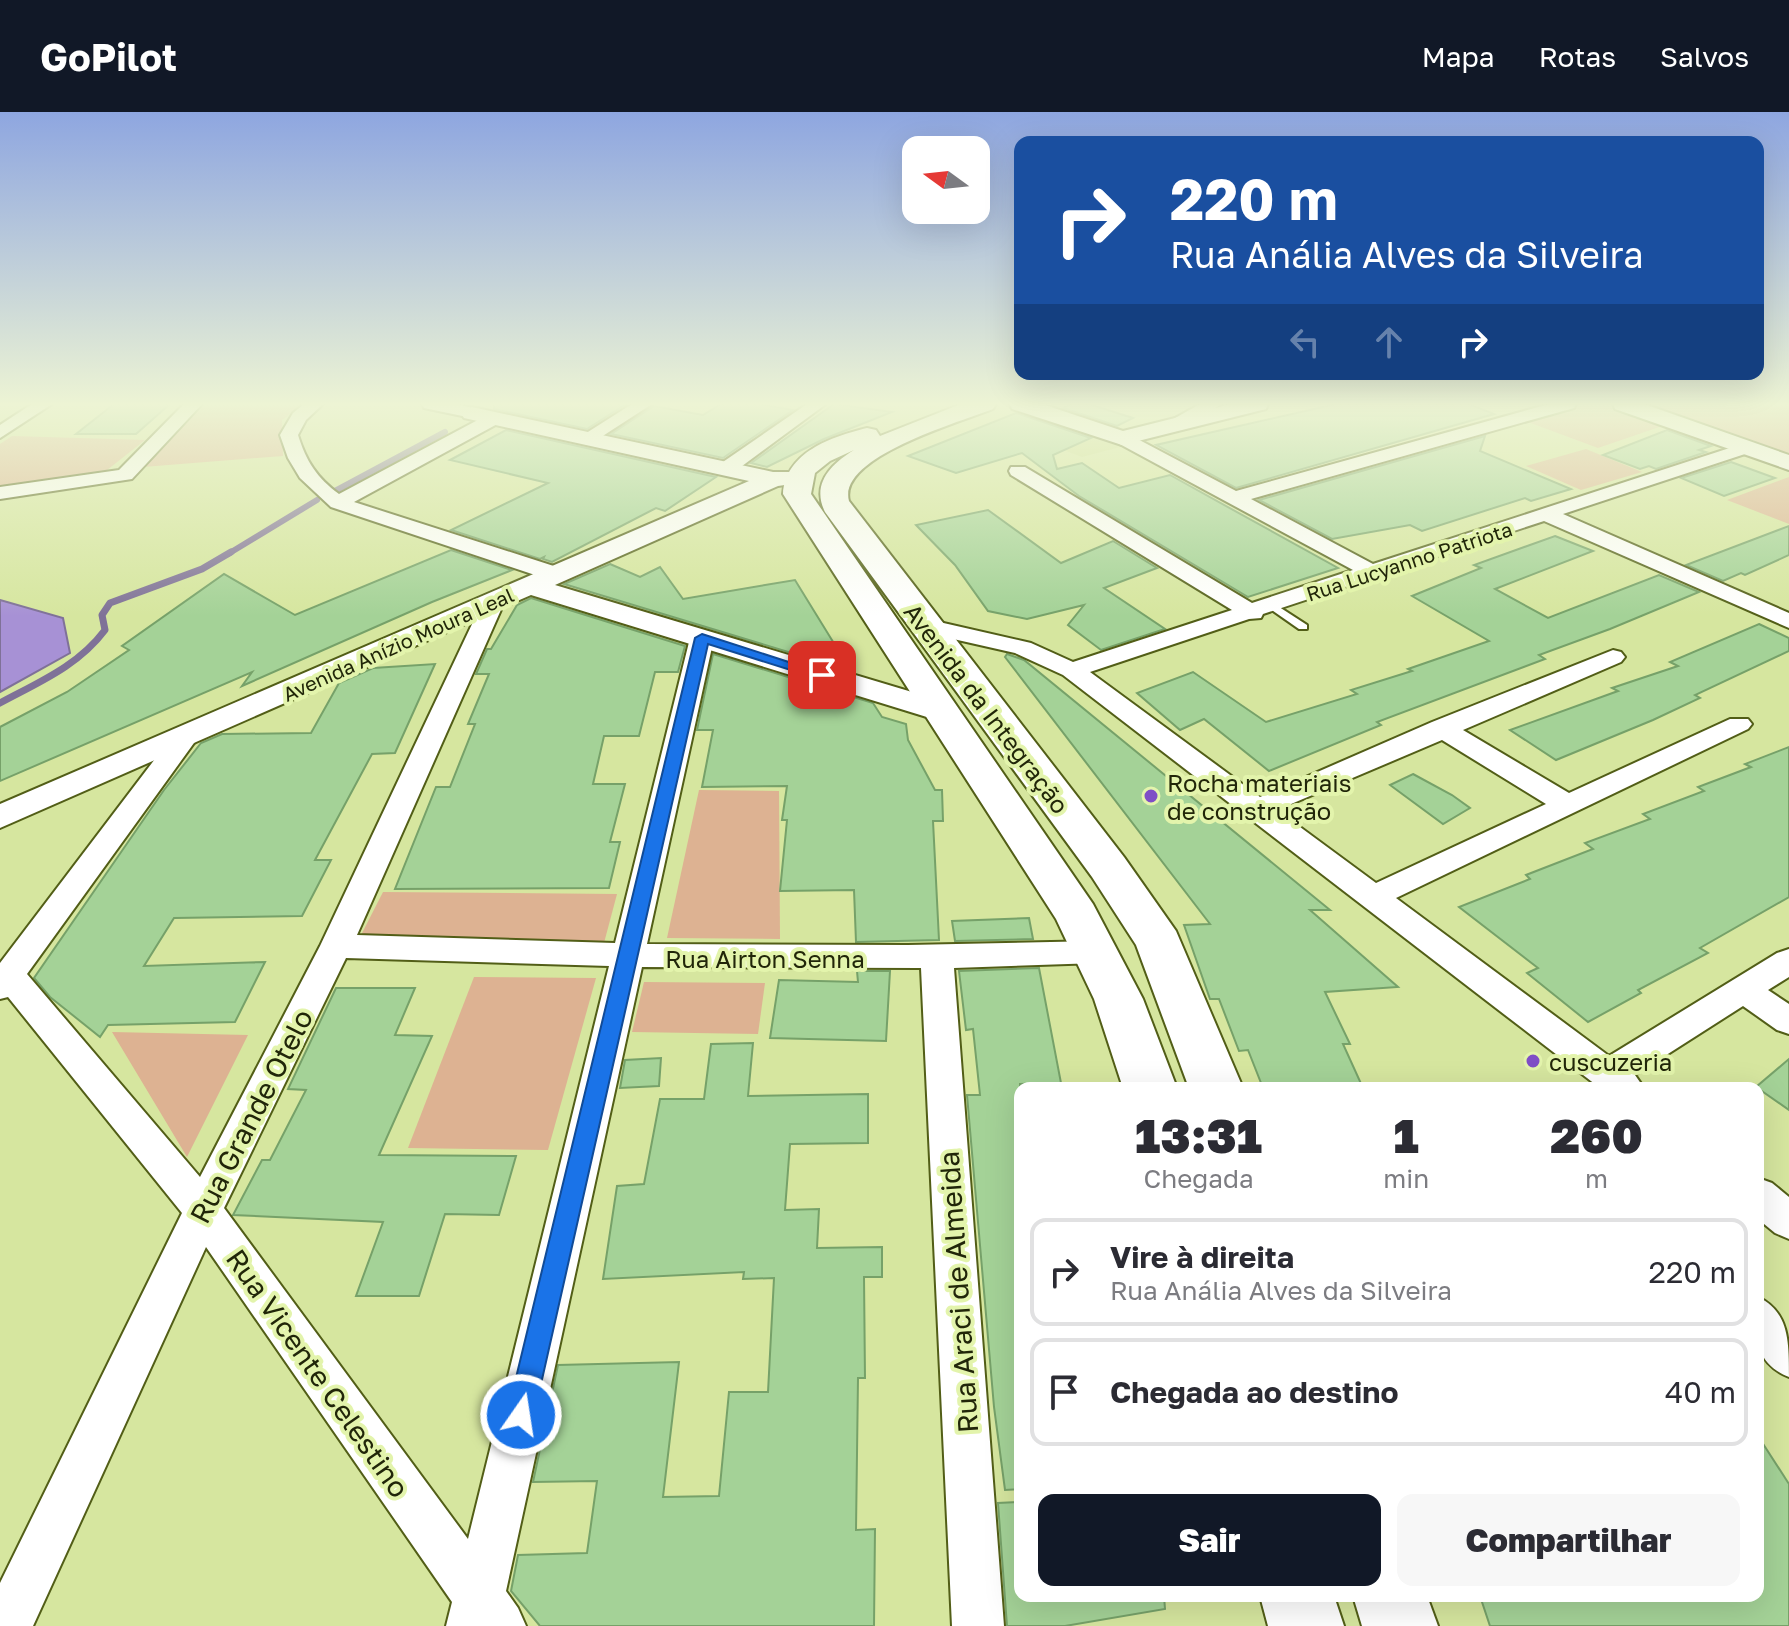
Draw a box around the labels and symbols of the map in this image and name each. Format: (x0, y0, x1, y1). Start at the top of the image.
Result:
north arrow (902, 136, 990, 224)
street label: Rua Lucyanno Patriota (1303, 516, 1515, 606)
street label: Avenida Anízio Moura Leal (279, 582, 517, 706)
street label: Avenida da Integração (899, 597, 1075, 819)
pin (788, 641, 856, 709)
place label: Rocha materiais de construção (1167, 768, 1351, 825)
marker: Rocha materiais de construção (1142, 787, 1160, 805)
street label: Rua Airton Senna (665, 944, 865, 973)
street label: Rua Grande Otelo (183, 1003, 319, 1229)
place label: cuscuzeria (1549, 1047, 1672, 1076)
marker: cuscuzeria (1524, 1052, 1542, 1070)
street label: Rua Araci de Almeida (932, 1150, 984, 1434)
street label: Rua Vicente Celestino (220, 1243, 416, 1503)
position arrow (479, 1373, 563, 1457)

